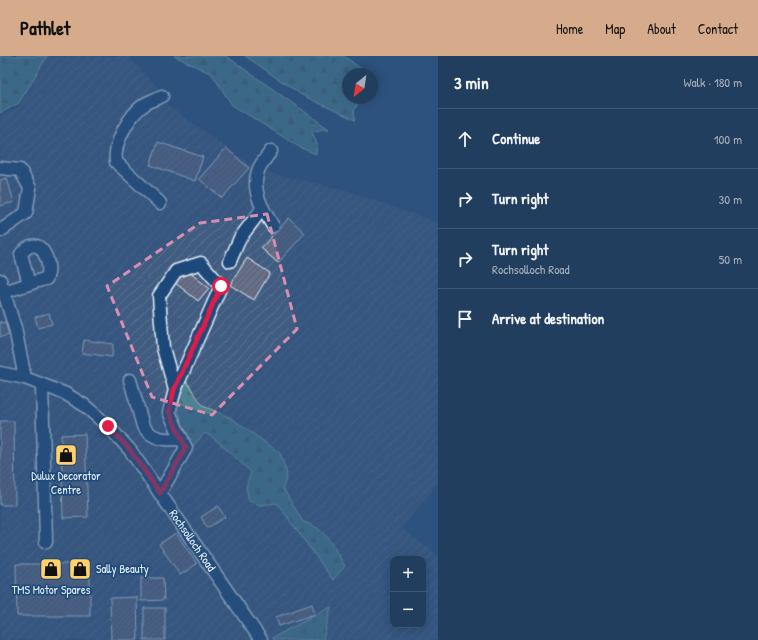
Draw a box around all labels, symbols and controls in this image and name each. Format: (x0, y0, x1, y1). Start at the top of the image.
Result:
text: Pathlet (20, 15, 70, 41)
text: Home (556, 19, 583, 38)
text: Map (605, 19, 625, 38)
text: About (647, 19, 676, 38)
text: Contact (698, 19, 738, 38)
north arrow (342, 68, 378, 104)
text: 3 min (454, 71, 489, 94)
text: Walk · 180 m (683, 73, 742, 91)
icon: ahead (454, 128, 476, 150)
text: Continue (492, 128, 540, 149)
text: 100 m (714, 130, 742, 148)
icon: right (454, 188, 476, 210)
text: Turn right (492, 188, 548, 209)
text: 30 m (719, 190, 742, 208)
text: Turn right (492, 239, 548, 260)
icon: right (454, 248, 476, 270)
text: 50 m (719, 250, 742, 268)
text: Rochsolloch Road (492, 260, 570, 278)
route start (212, 277, 230, 295)
icon: arrive (454, 308, 476, 330)
text: Arrive at destination (492, 308, 604, 329)
route end (99, 417, 117, 435)
shop icon: Dulux Decorator Centre (53, 442, 79, 468)
place label: Dulux Decorator Centre (31, 467, 101, 498)
street label: Rochsolloch Road (165, 506, 220, 575)
shop icon: TMS Motor Spares (38, 556, 64, 582)
shop icon: Sally Beauty (67, 556, 93, 582)
map controls (390, 556, 426, 628)
button: + (390, 556, 426, 592)
place label: Sally Beauty (96, 560, 149, 577)
place label: TMS Motor Spares (12, 581, 91, 598)
button: − (390, 592, 426, 628)

